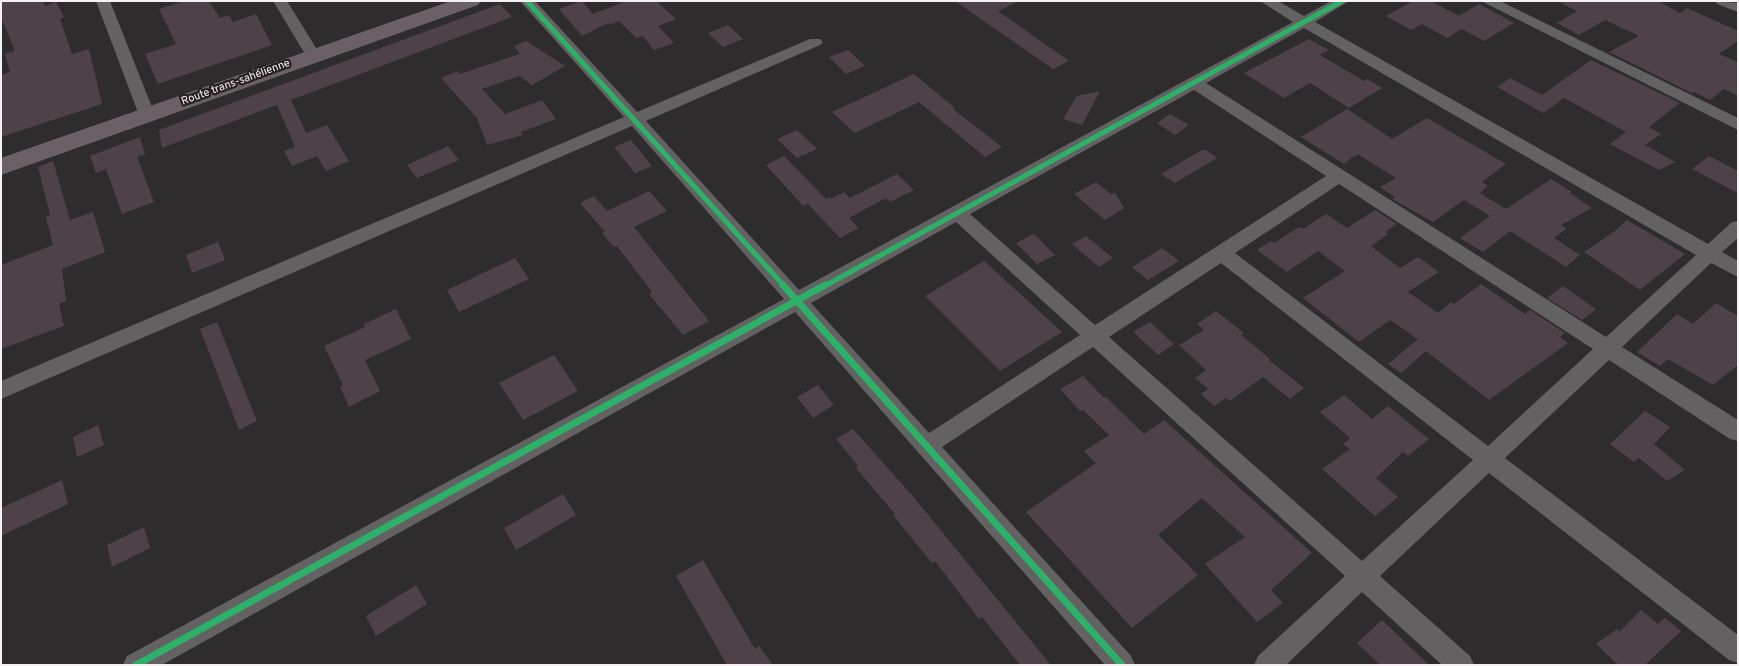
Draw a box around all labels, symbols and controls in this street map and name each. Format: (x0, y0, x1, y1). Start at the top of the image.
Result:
street label: Route trans-sahélienne (180, 57, 292, 109)

